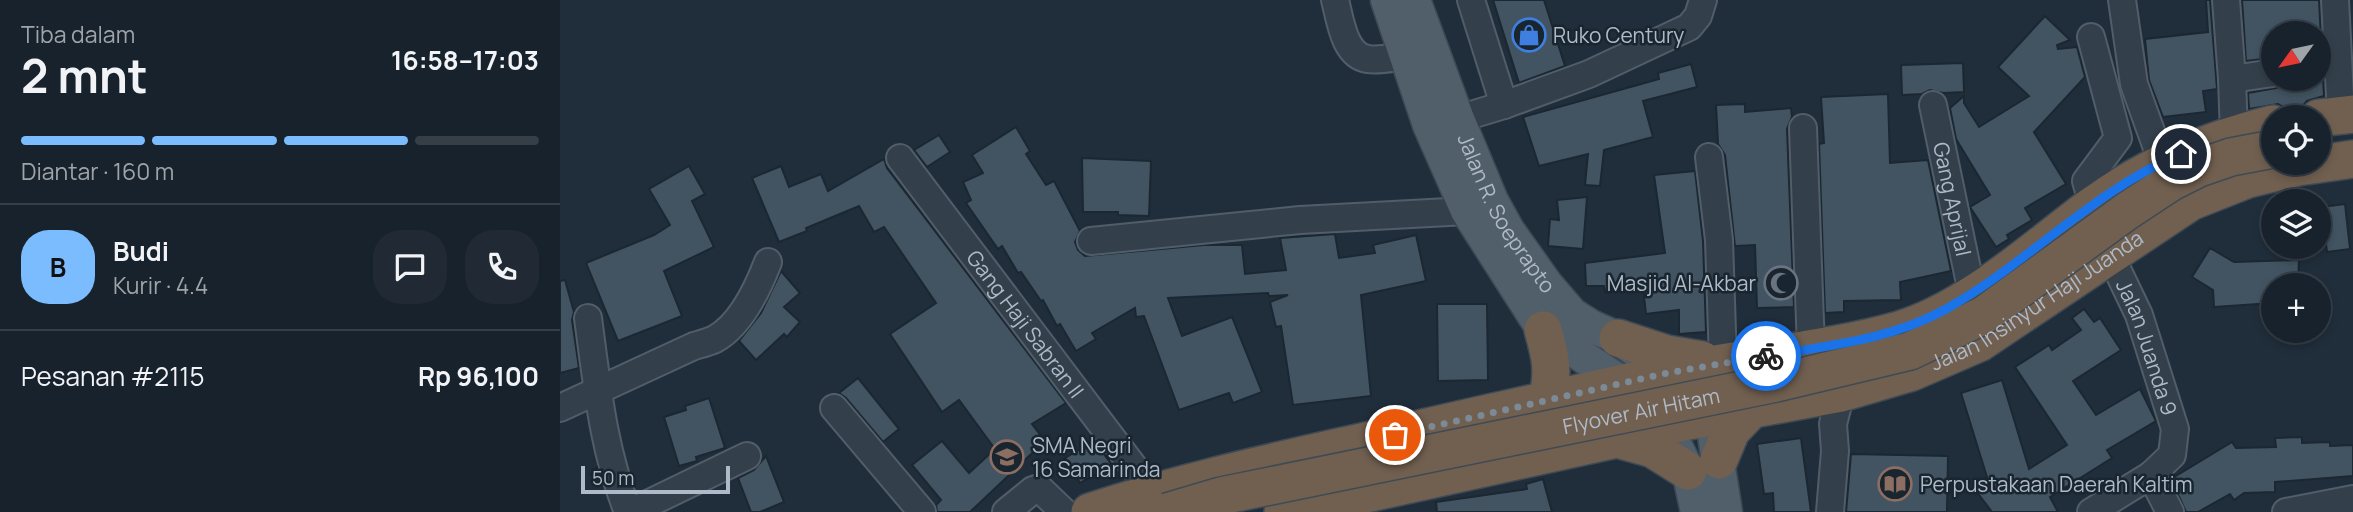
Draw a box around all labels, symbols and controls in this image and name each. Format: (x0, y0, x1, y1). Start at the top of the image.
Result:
shop icon: Ruko Century (1510, 16, 1548, 54)
text: Tiba dalam (21, 18, 135, 50)
place label: Ruko Century (1553, 21, 1684, 49)
north arrow (2261, 21, 2331, 91)
map controls (2261, 21, 2331, 343)
text: 16:58–17:03 (391, 42, 539, 78)
text: 2 mnt (21, 44, 148, 107)
button: locate (2261, 105, 2331, 175)
pin (2151, 124, 2211, 184)
street label: Jalan R. Soeprapto (1451, 129, 1562, 299)
icon: home (2162, 135, 2200, 173)
street label: Gang Aprijal (1927, 140, 1978, 258)
text: Diantar · 160 m (21, 155, 174, 187)
button: layers (2261, 189, 2331, 259)
street label: Jalan Insinyur Haji Juanda (1926, 223, 2148, 376)
button: chat (373, 230, 447, 304)
button: phone (465, 230, 539, 304)
text: Budi (113, 233, 169, 269)
street label: Gang Haji Sabran II (961, 244, 1091, 403)
text: B (50, 249, 66, 285)
mosque icon: Masjid Al-Akbar (1762, 264, 1800, 302)
text: Kurir · 4.4 (113, 269, 208, 301)
place label: Masjid Al-Akbar (1607, 269, 1756, 297)
button: + (2261, 273, 2331, 343)
street label: Jalan Juanda 9 (2110, 275, 2184, 419)
courier (1731, 321, 1801, 391)
icon: bike (1747, 337, 1785, 375)
text: Pesanan #2115 (21, 358, 205, 394)
text: Rp 96,100 (418, 358, 539, 394)
street label: Flyover Air Hitam (1560, 381, 1722, 440)
pin (1365, 405, 1425, 465)
icon: bag (1376, 416, 1414, 454)
place label: SMA Negri 16 Samarinda (1032, 431, 1161, 483)
school or university icon: SMA Negri 16 Samarinda (988, 438, 1026, 476)
scale bar (581, 463, 730, 495)
text: 50 m (592, 465, 634, 491)
library icon: Perpustakaan Daerah Kaltim (1876, 465, 1914, 503)
place label: Perpustakaan Daerah Kaltim (1920, 470, 2193, 498)

